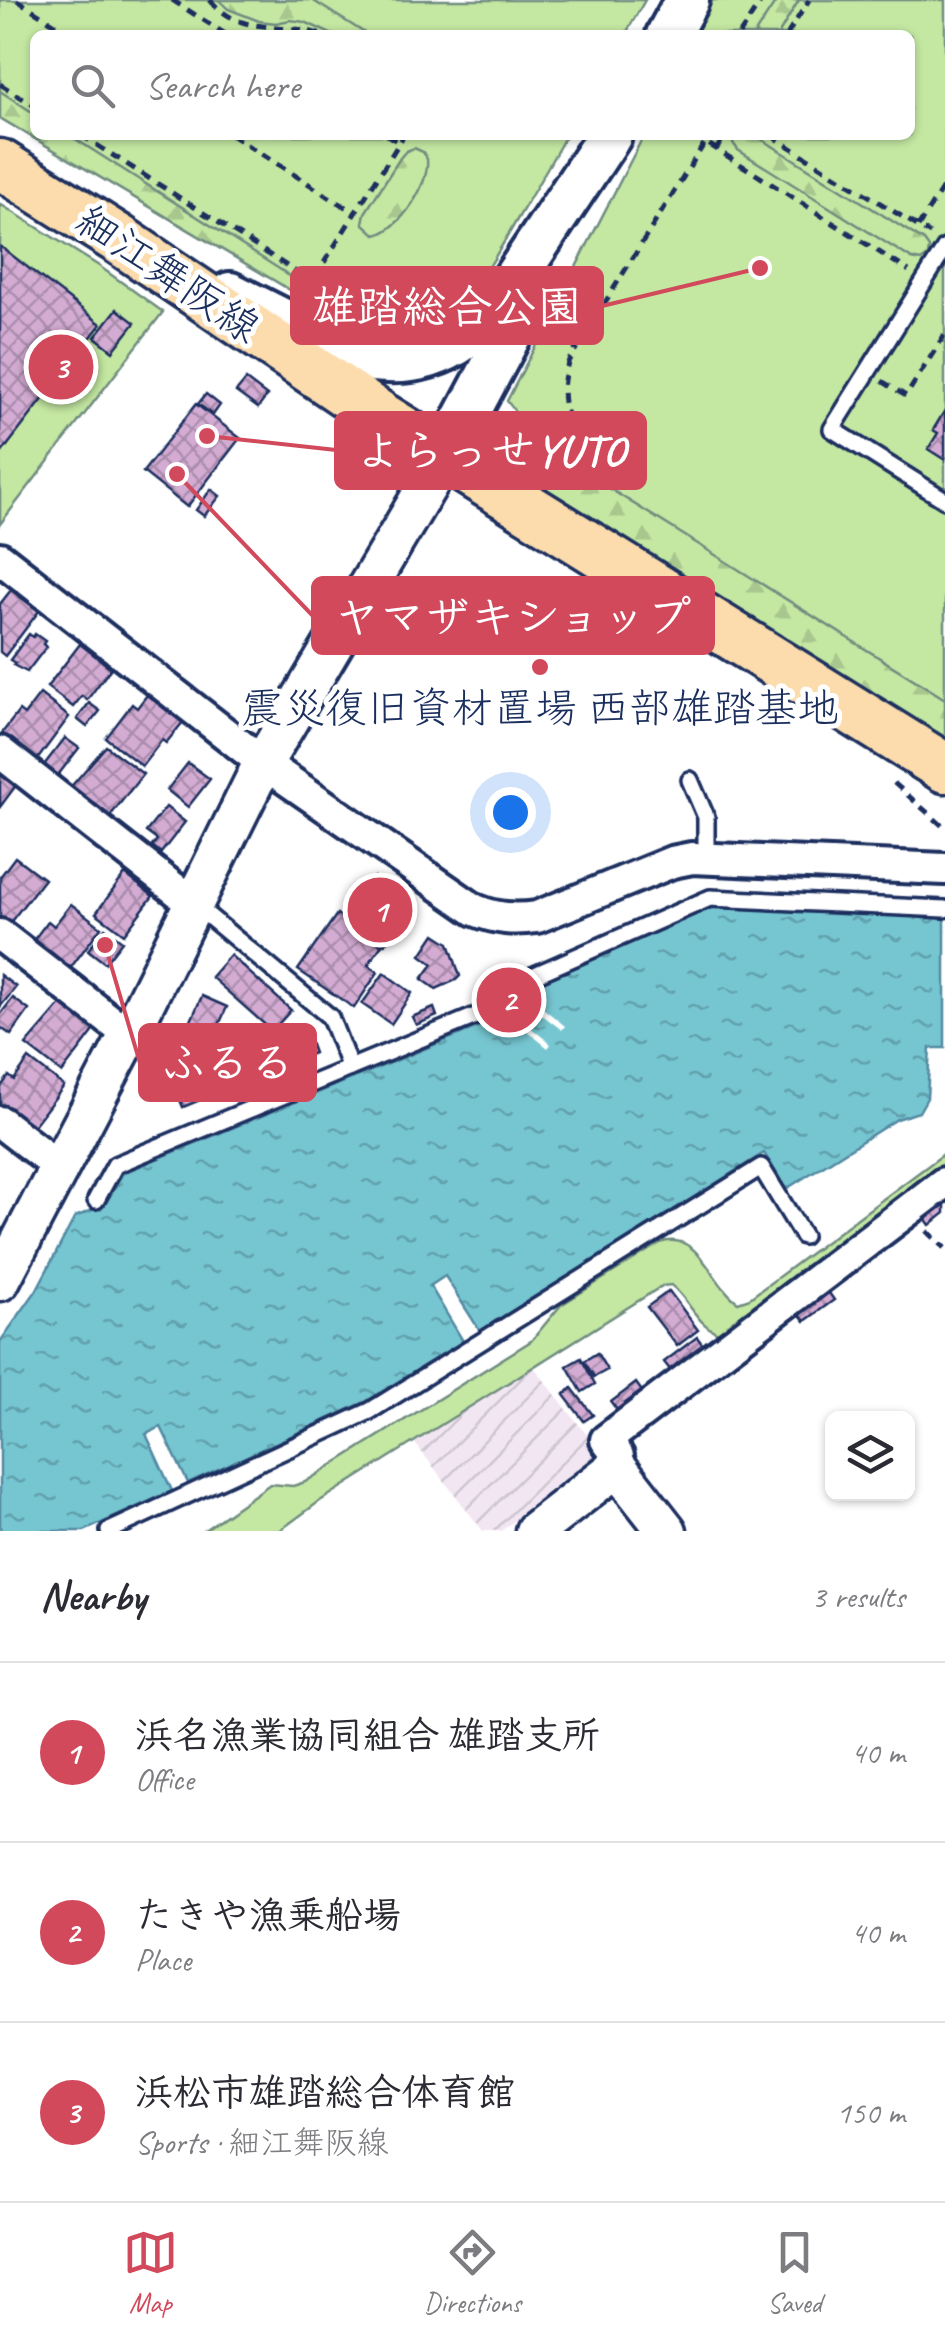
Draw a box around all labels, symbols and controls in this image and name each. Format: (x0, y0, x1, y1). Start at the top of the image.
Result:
search box (30, 30, 915, 140)
icon: search (65, 58, 120, 113)
text: Search here (145, 62, 300, 109)
street label: 細江舞阪線 (66, 193, 270, 355)
callout: 雄踏総合公園 (292, 268, 602, 343)
text: 雄踏総合公園 (312, 279, 582, 336)
pin: 3 (28, 330, 94, 404)
callout: よらっせYUTO (336, 413, 645, 488)
text: よらっせYUTO (355, 423, 630, 480)
callout: ヤマザキショップ (313, 578, 713, 653)
text: ヤマザキショップ (335, 589, 691, 646)
marker: 震災復旧資材置場 西部雄踏基地 (529, 656, 551, 678)
place label: 震災復旧資材置場 西部雄踏基地 (241, 682, 839, 735)
your location (485, 787, 536, 838)
pin: 1 (348, 872, 412, 948)
pin: 2 (476, 962, 542, 1038)
callout: ふるる (140, 1025, 315, 1100)
text: ふるる (160, 1035, 296, 1092)
map controls (825, 1411, 915, 1501)
button: layers (825, 1411, 915, 1501)
text: Nearby (40, 1570, 146, 1623)
text: 3 results (811, 1576, 905, 1617)
text: 浜名漁業協同組合 雄踏支所 (135, 1712, 600, 1759)
text: 1 (65, 1732, 80, 1773)
text: 40 m (851, 1732, 905, 1773)
text: Office (135, 1759, 194, 1800)
text: たきや漁乗船場 (135, 1892, 401, 1939)
text: 2 (65, 1912, 80, 1953)
text: 40 m (851, 1912, 905, 1953)
text: Place (135, 1939, 191, 1980)
text: 浜松市雄踏総合体育館 (135, 2069, 515, 2116)
text: 3 (65, 2092, 80, 2133)
text: 150 m (836, 2092, 905, 2133)
text: Sports · 細江舞阪線 (135, 2122, 388, 2163)
tab: Map (123, 2225, 178, 2320)
tab: Directions (424, 2225, 521, 2320)
tab: Saved (767, 2225, 822, 2320)

